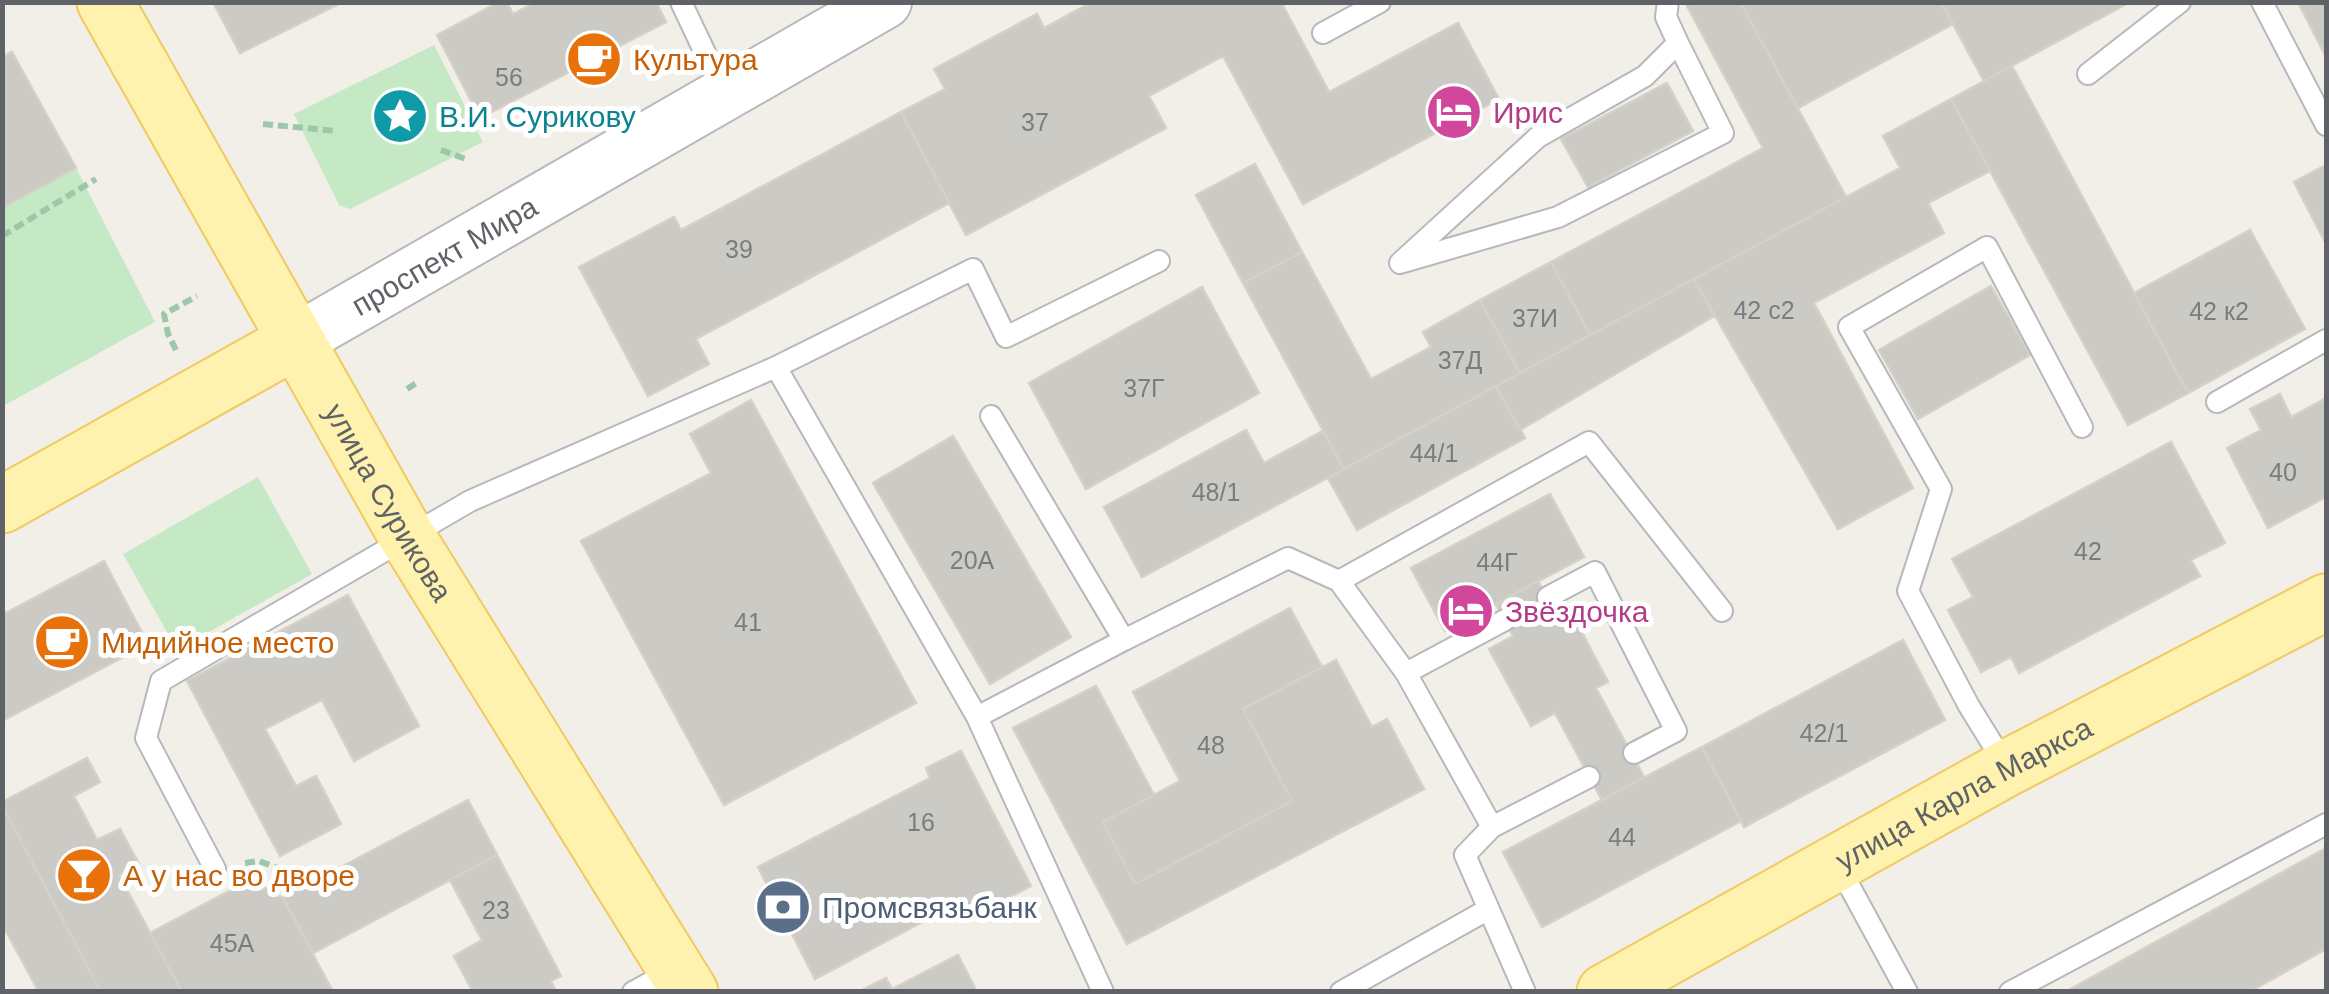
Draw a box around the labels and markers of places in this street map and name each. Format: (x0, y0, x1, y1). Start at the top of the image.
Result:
cafe icon: Культура (564, 29, 624, 89)
place label: Культура (633, 43, 758, 76)
hotel icon: Ирис (1424, 82, 1484, 142)
place icon: В.И. Сурикову (370, 86, 430, 146)
place label: Ирис (1493, 96, 1563, 129)
place label: В.И. Сурикову (439, 100, 636, 133)
hotel icon: Звёздочка (1436, 581, 1496, 641)
place label: Звёздочка (1505, 595, 1649, 628)
cafe icon: Мидийное место (32, 612, 92, 672)
place label: Мидийное место (101, 626, 334, 659)
bar icon: А у нас во дворе (54, 845, 114, 905)
place label: А у нас во дворе (123, 859, 355, 892)
bank icon: Промсвязьбанк (753, 877, 813, 937)
place label: Промсвязьбанк (822, 891, 1038, 924)

